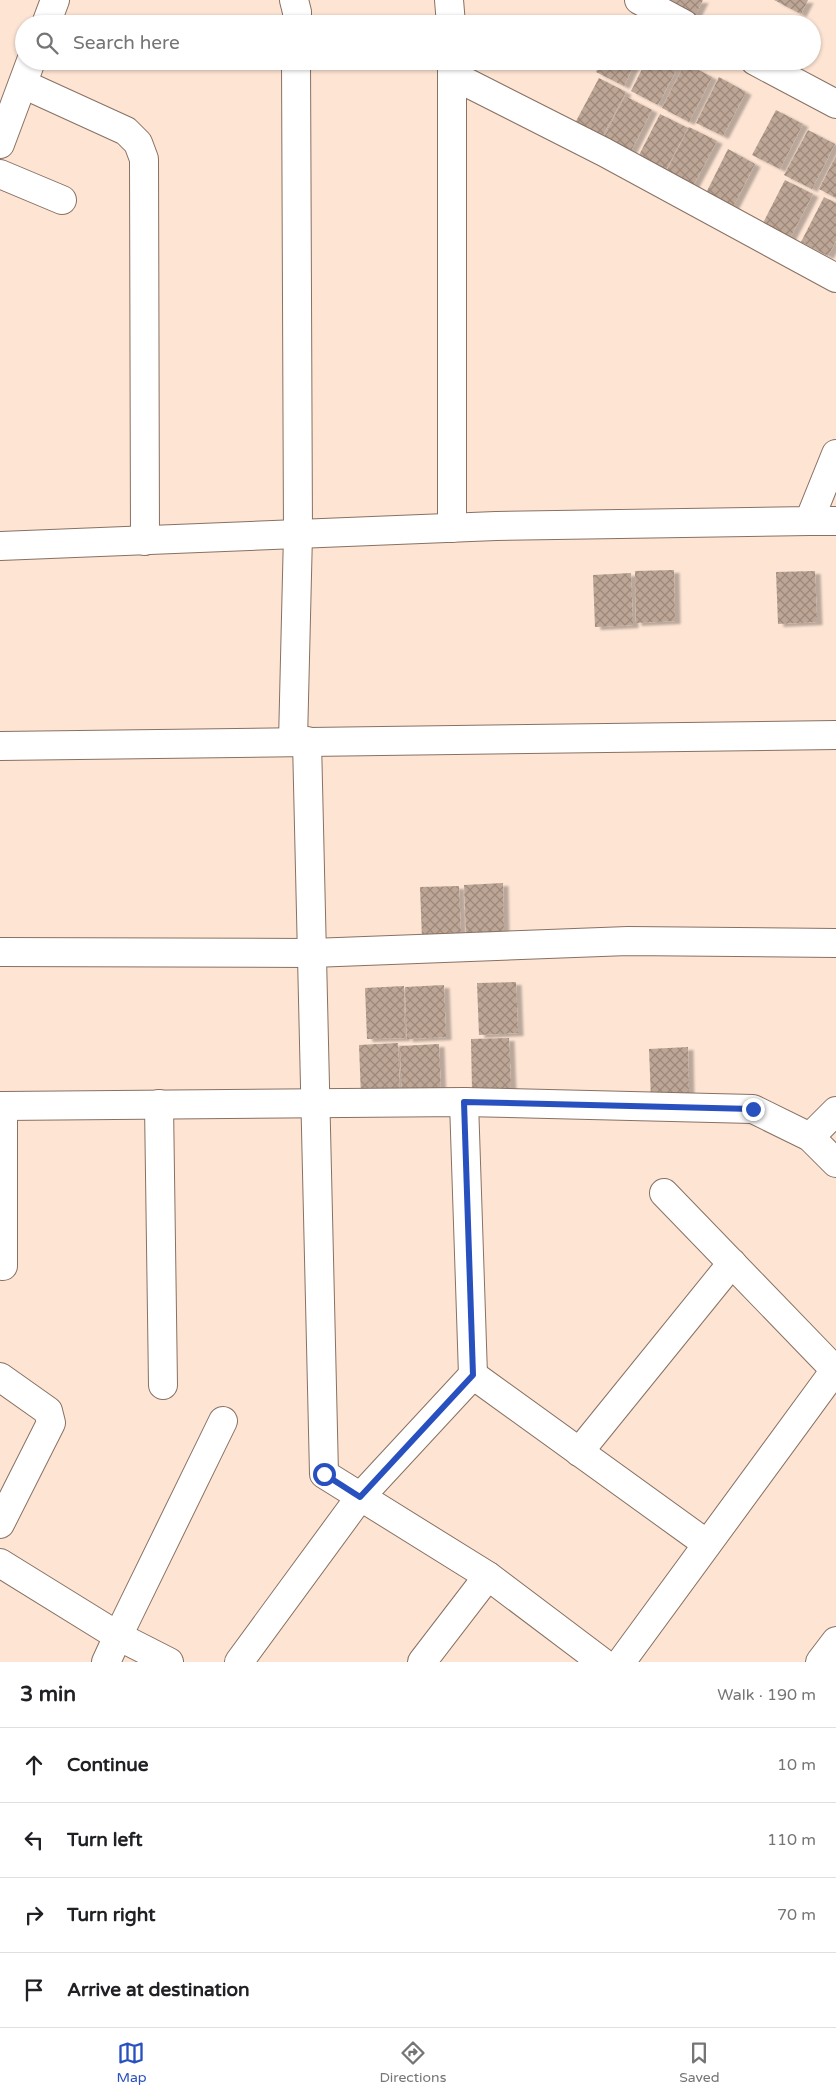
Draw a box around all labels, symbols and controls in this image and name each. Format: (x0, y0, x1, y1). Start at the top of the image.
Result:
search box (15, 15, 821, 70)
icon: search (33, 29, 61, 57)
text: Search here (73, 32, 180, 54)
route end (742, 1098, 765, 1121)
route start (313, 1463, 336, 1486)
text: 3 min (20, 1682, 76, 1707)
text: Walk · 190 m (717, 1685, 816, 1705)
icon: ahead (20, 1751, 48, 1779)
text: Continue (67, 1754, 149, 1776)
text: 10 m (777, 1755, 816, 1775)
icon: left (20, 1826, 48, 1854)
text: Turn left (67, 1829, 143, 1851)
text: 110 m (767, 1830, 816, 1850)
icon: right (20, 1901, 48, 1929)
text: Turn right (67, 1904, 155, 1926)
text: 70 m (777, 1905, 816, 1925)
icon: arrive (20, 1976, 48, 2004)
text: Arrive at destination (67, 1979, 250, 2001)
tab: Map (116, 2039, 147, 2086)
tab: Directions (379, 2039, 446, 2086)
tab: Saved (679, 2039, 720, 2086)

